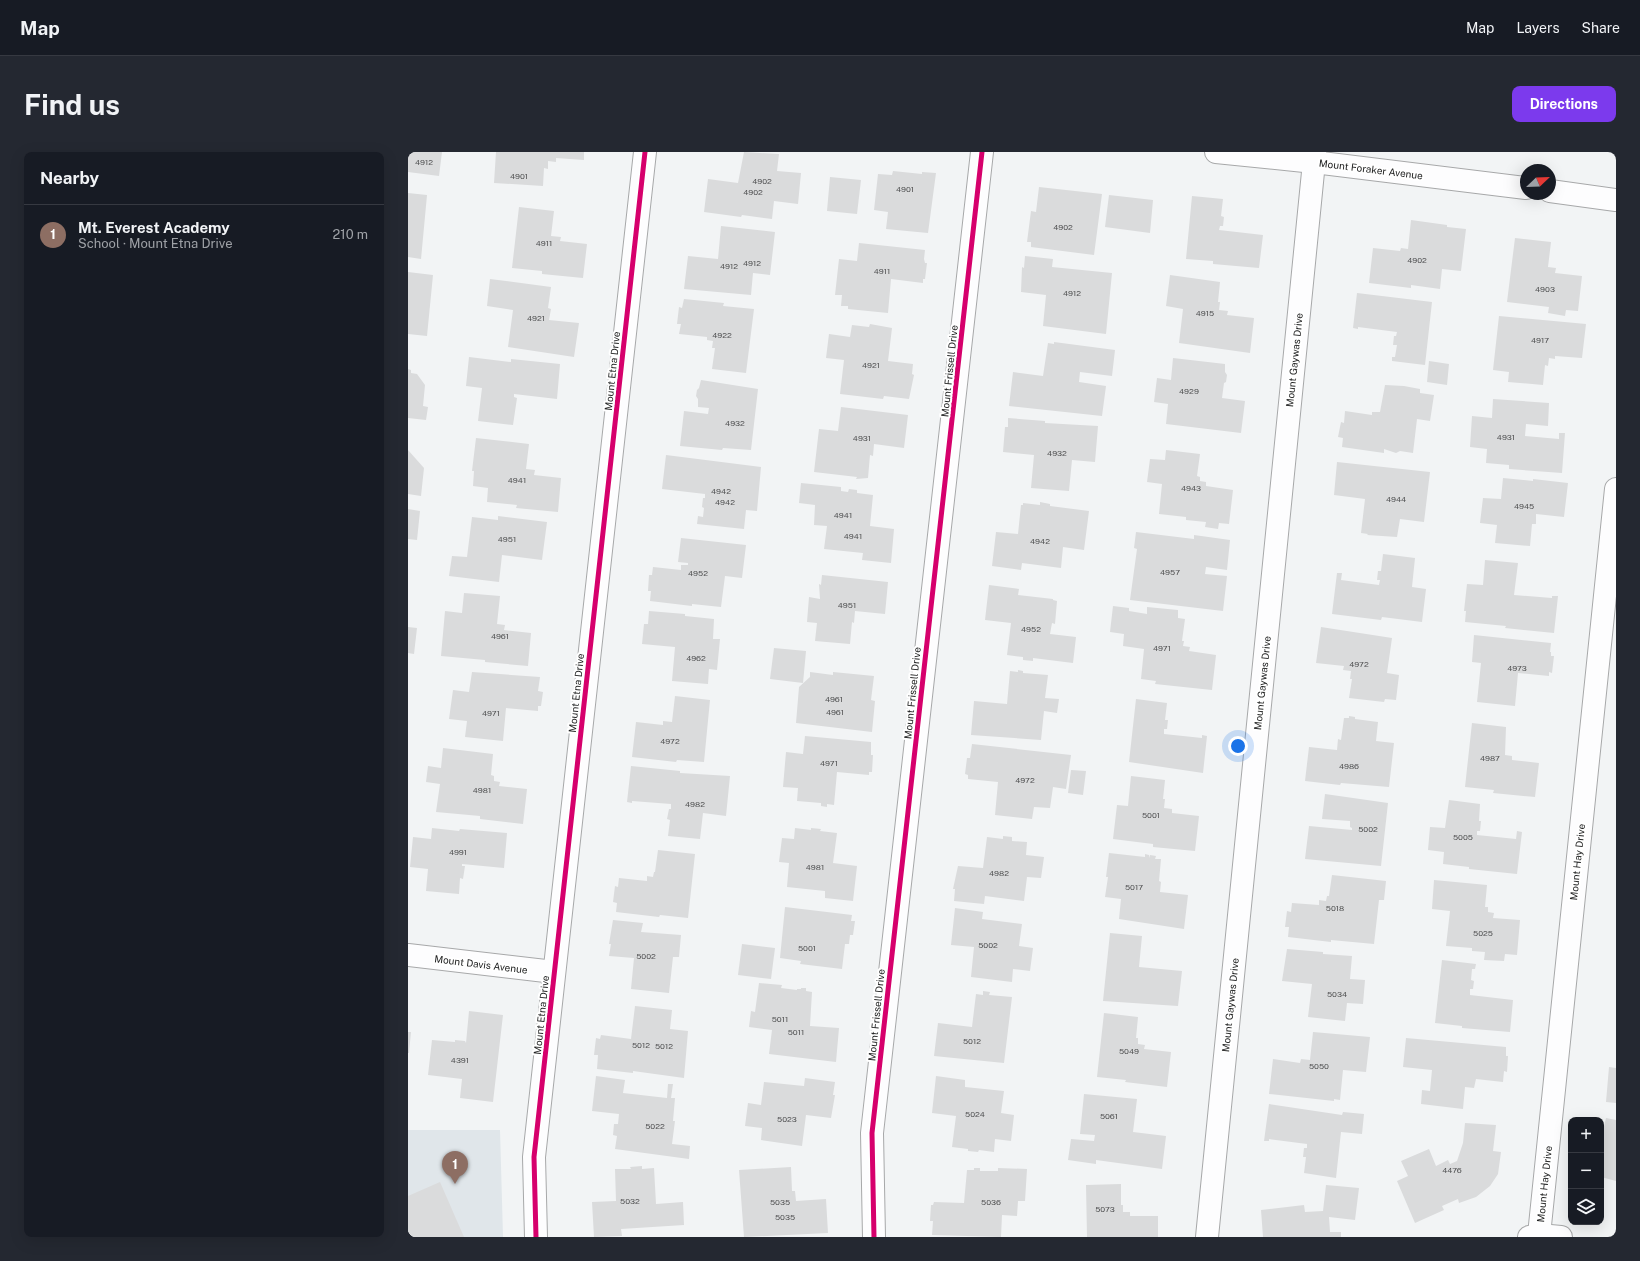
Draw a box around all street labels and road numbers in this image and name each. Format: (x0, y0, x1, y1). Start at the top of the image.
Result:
street label: Mount Foraker Avenue (1318, 157, 1424, 181)
street label: Mount Gaywas Drive (1283, 312, 1305, 408)
street label: Mount Frissell Drive (938, 324, 960, 418)
street label: Mount Etna Drive (602, 330, 622, 411)
street label: Mount Gaywas Drive (1251, 635, 1273, 731)
street label: Mount Frissell Drive (901, 646, 923, 740)
street label: Mount Etna Drive (566, 652, 586, 733)
street label: Mount Hay Drive (1567, 823, 1587, 901)
street label: Mount Davis Avenue (434, 952, 529, 976)
street label: Mount Gaywas Drive (1219, 957, 1241, 1053)
street label: Mount Frissell Drive (865, 968, 887, 1062)
street label: Mount Etna Drive (531, 974, 551, 1055)
street label: Mount Hay Drive (1534, 1145, 1554, 1223)

